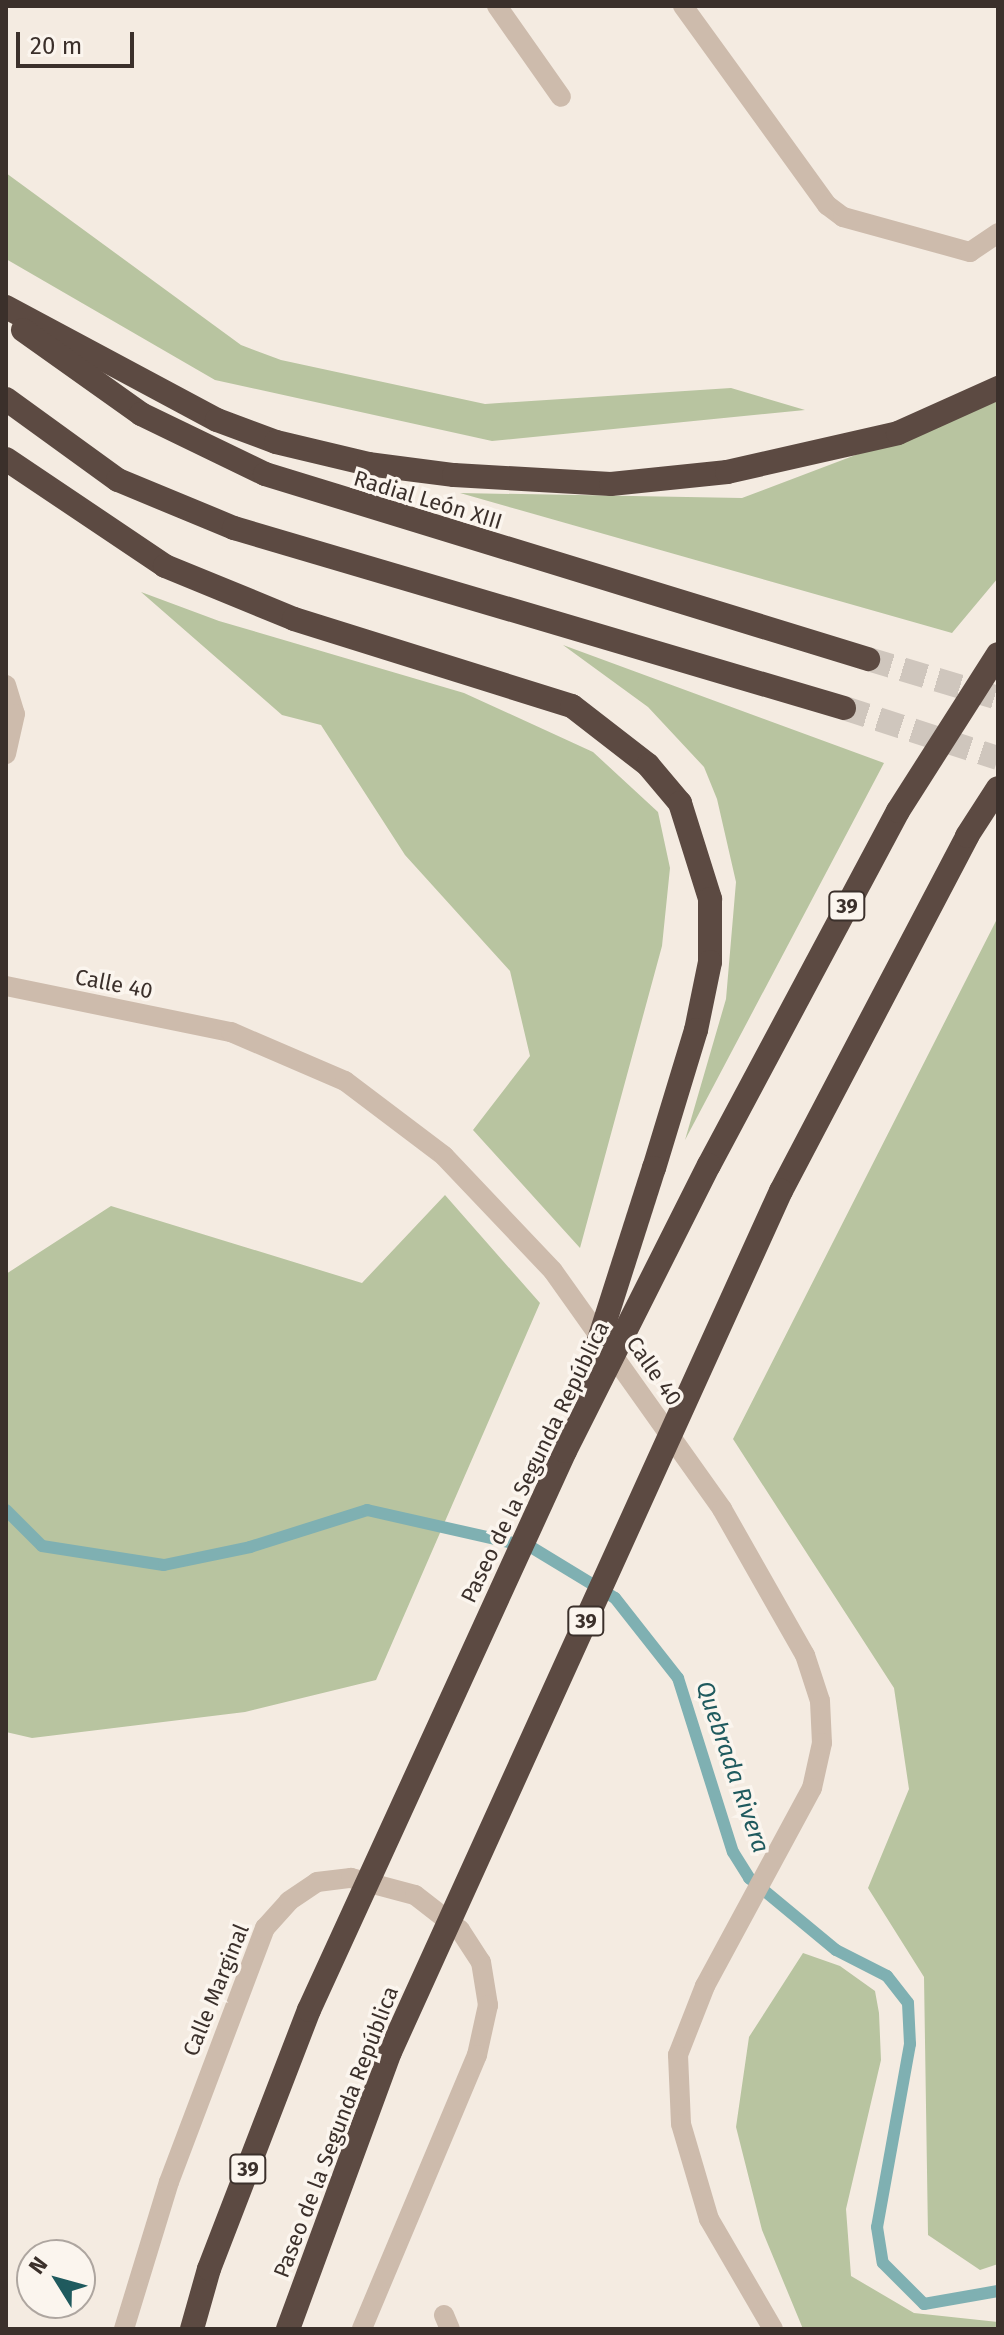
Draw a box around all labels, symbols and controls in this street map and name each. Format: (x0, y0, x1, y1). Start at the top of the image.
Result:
scale bar (20, 16, 138, 66)
text: 20 m (30, 32, 82, 60)
street label: Radial León XIII (351, 465, 505, 535)
road number: 39 (827, 890, 867, 922)
street label: Calle 40 (73, 964, 155, 1004)
street label: Paseo de la Segunda República (455, 1317, 615, 1607)
street label: Calle 40 (621, 1331, 687, 1411)
road number: 39 (566, 1605, 606, 1637)
water label: Quebrada Rivera (689, 1677, 775, 1857)
street label: Calle Marginal (177, 1920, 255, 2060)
street label: Paseo de la Segunda República (268, 1983, 404, 2281)
road number: 39 (228, 2153, 268, 2185)
north arrow (16, 2239, 96, 2319)
text: N (23, 2252, 53, 2279)

